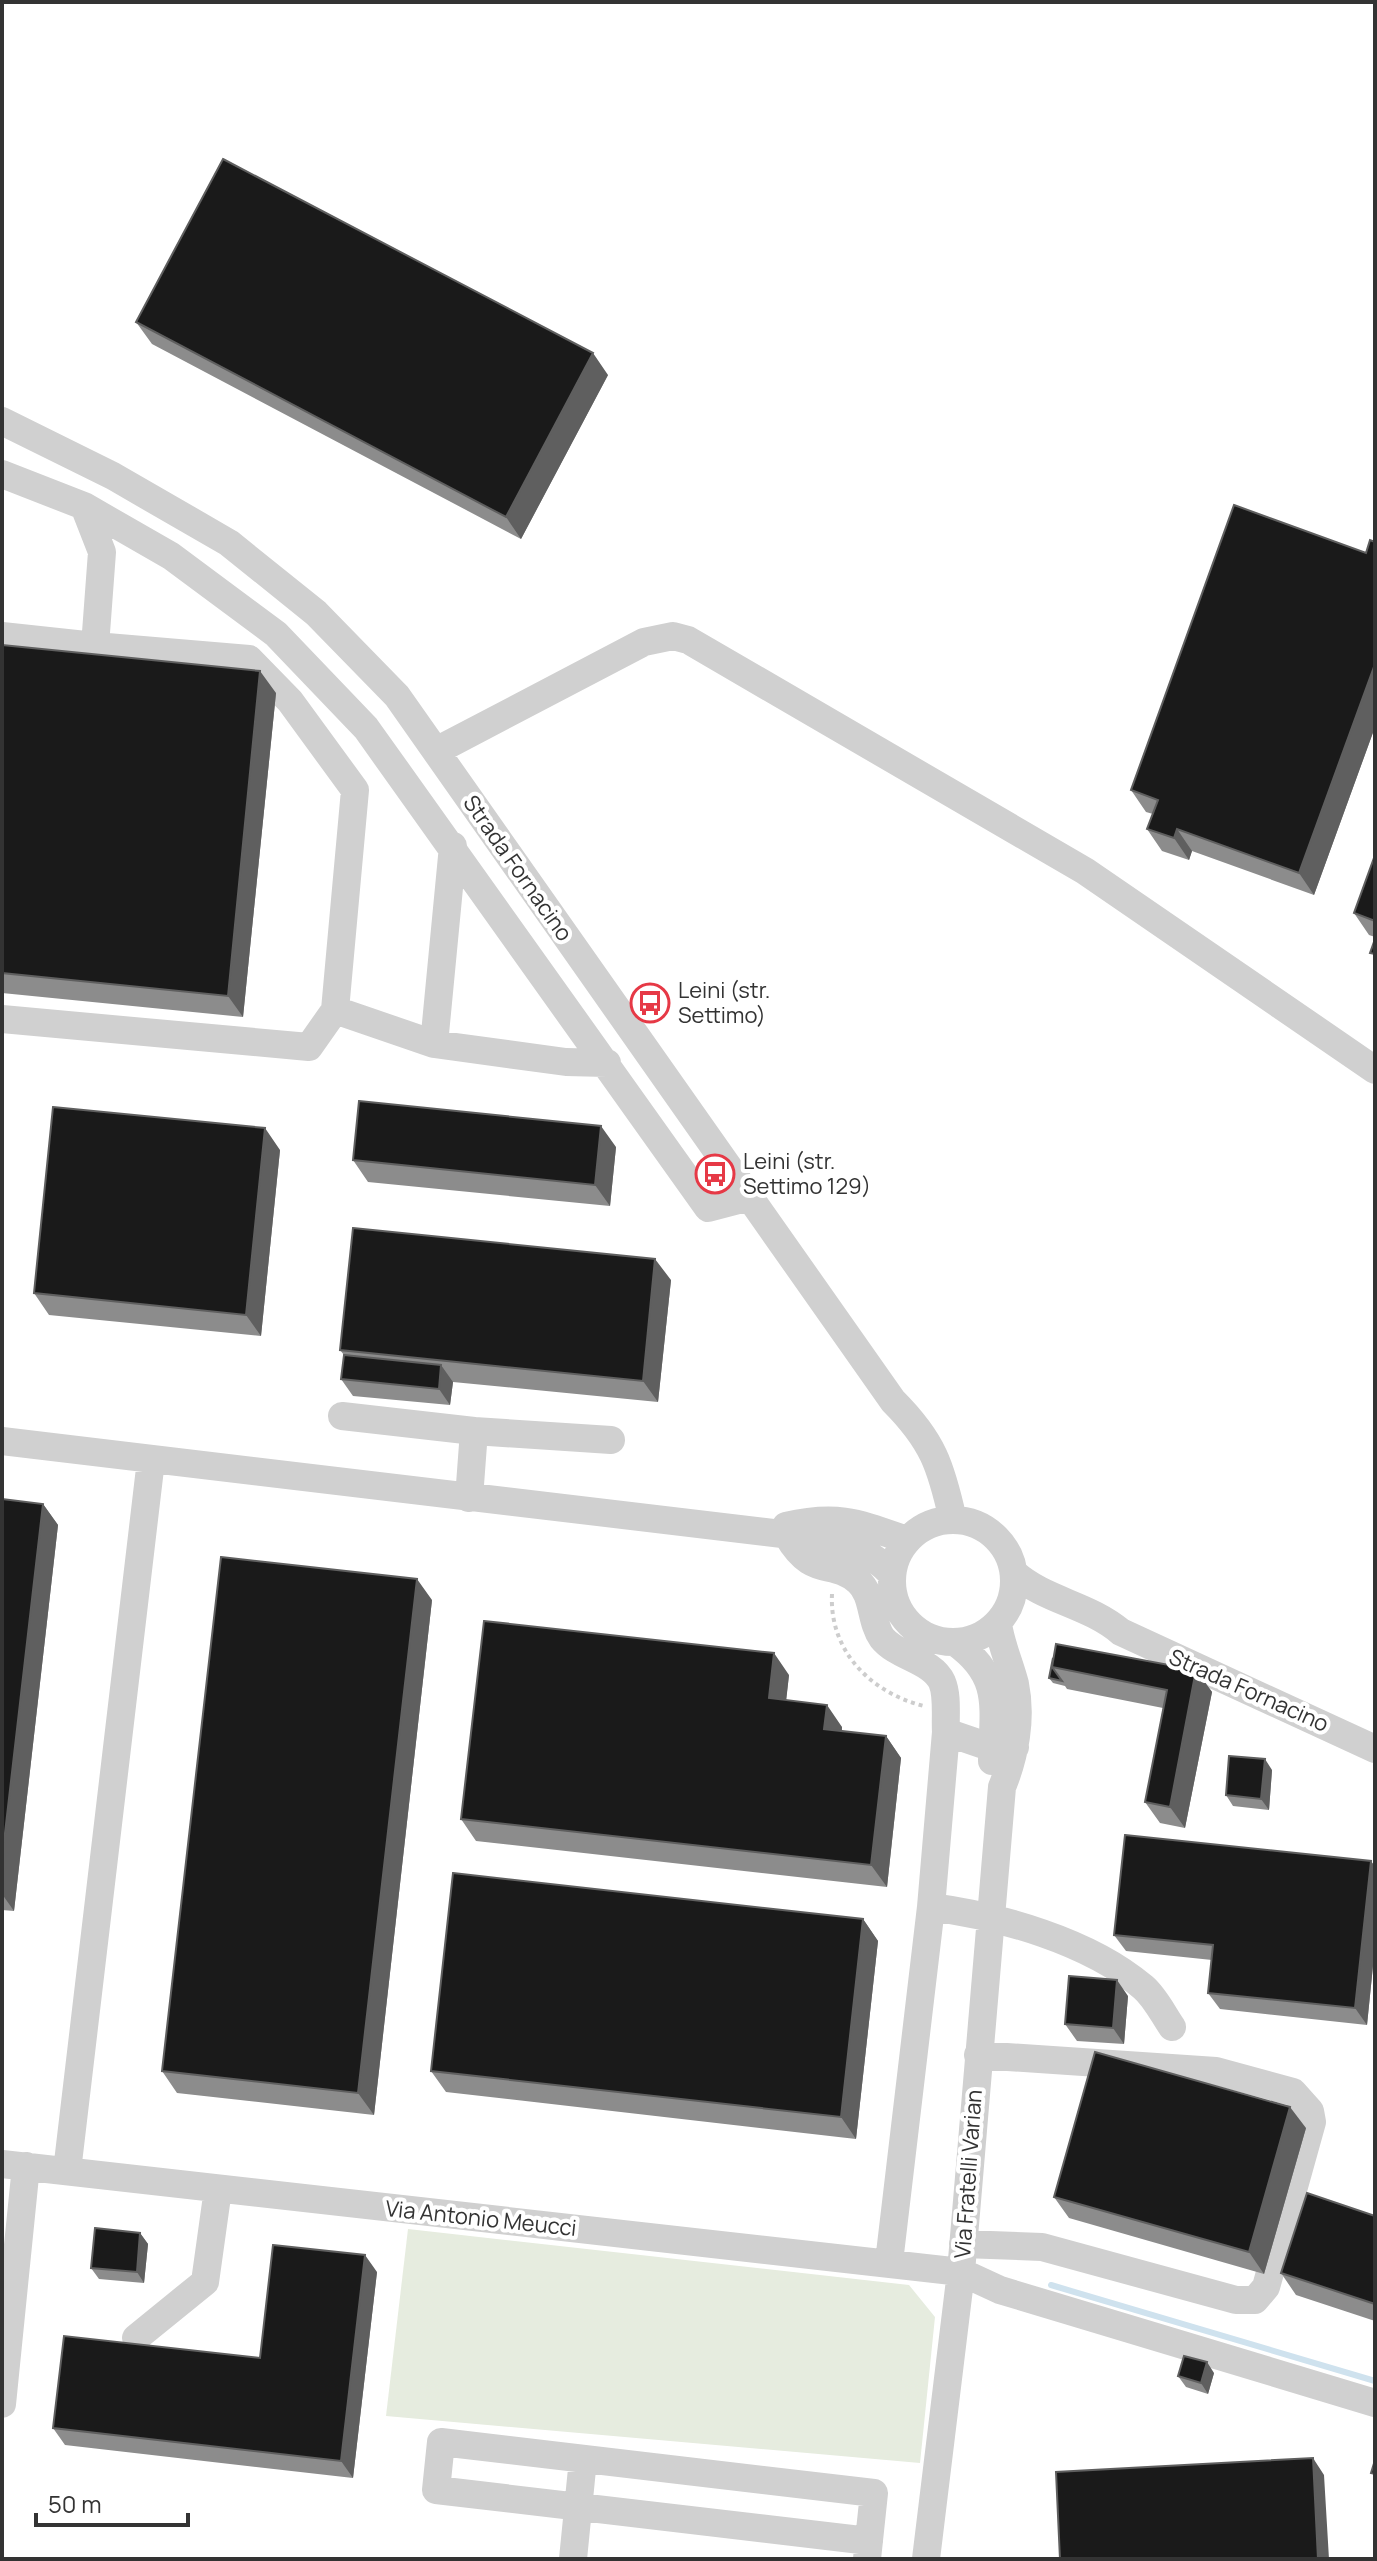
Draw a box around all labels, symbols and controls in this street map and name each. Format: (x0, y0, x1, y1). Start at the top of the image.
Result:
street label: Strada Fornacino (456, 789, 580, 947)
place label: Leini (str. Settimo) (678, 975, 770, 1030)
bus stop icon: Leini (str. Settimo) (629, 982, 671, 1024)
place label: Leini (str. Settimo 129) (743, 1146, 871, 1201)
bus stop icon: Leini (str. Settimo 129) (694, 1153, 736, 1195)
street label: Strada Fornacino (1164, 1641, 1334, 1739)
street label: Via Fratelli Varian (947, 2089, 989, 2259)
street label: Via Antonio Meucci (384, 2193, 578, 2243)
scale bar (36, 2477, 188, 2527)
text: 50 m (48, 2487, 102, 2520)

